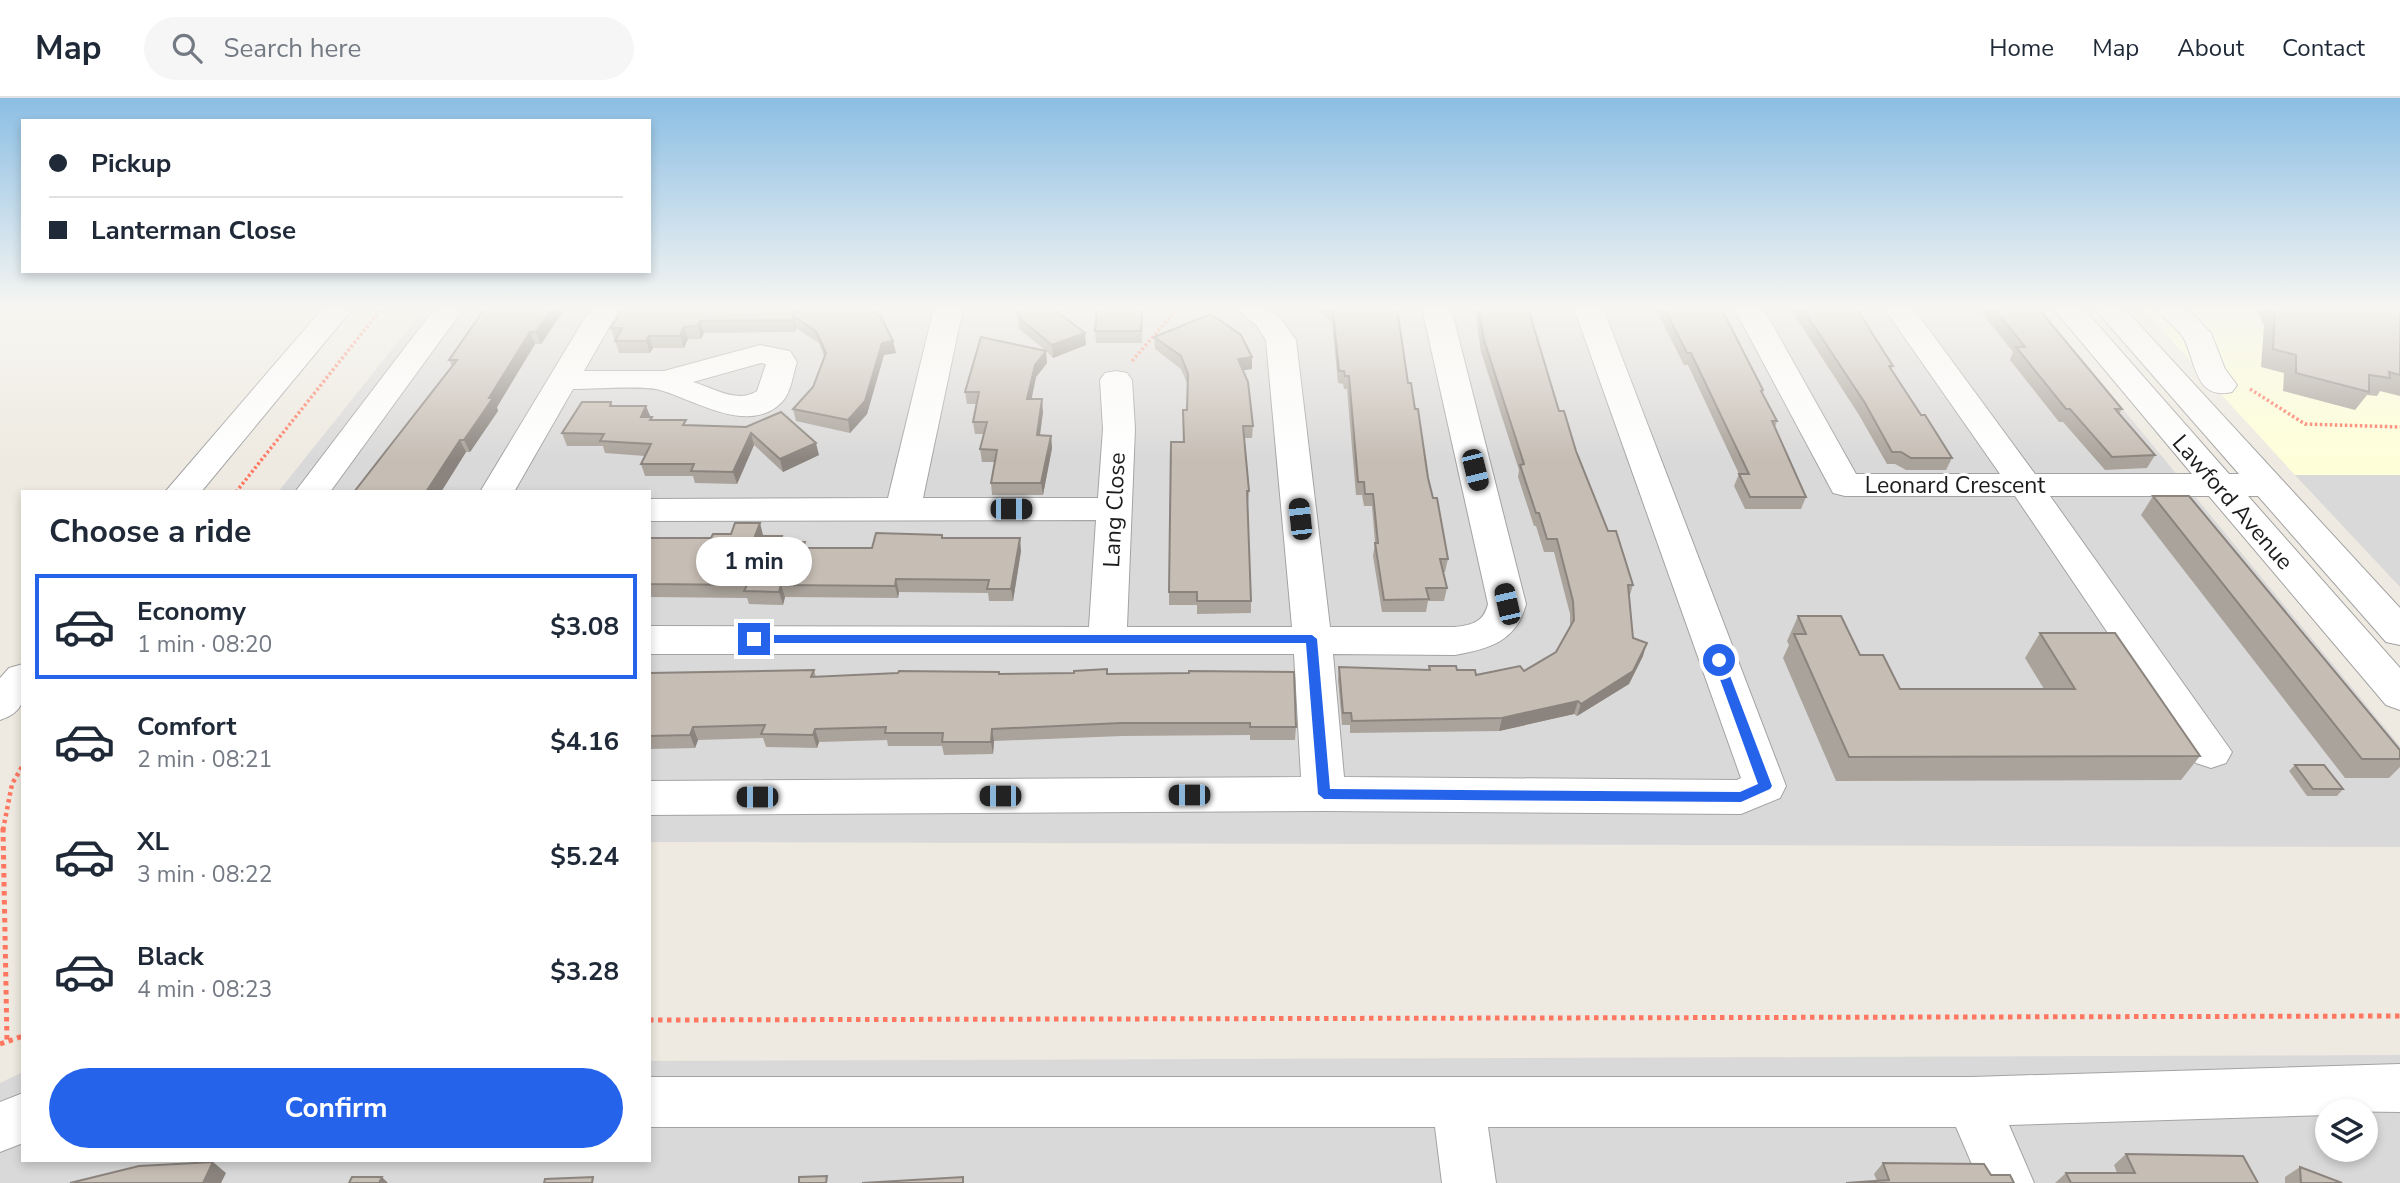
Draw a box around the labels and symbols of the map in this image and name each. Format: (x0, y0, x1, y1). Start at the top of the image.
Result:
street label: Lawford Avenue (2165, 428, 2300, 577)
car (1460, 447, 1491, 493)
street label: Lang Close (1096, 452, 1133, 568)
street label: Leonard Crescent (1865, 470, 2046, 501)
car (1288, 497, 1313, 541)
car (991, 499, 1033, 520)
callout: 1 min (696, 538, 812, 587)
car (1493, 581, 1522, 627)
route end (738, 623, 770, 655)
route start (1703, 644, 1735, 676)
car (1169, 785, 1211, 806)
car (980, 786, 1022, 807)
car (737, 787, 779, 808)

